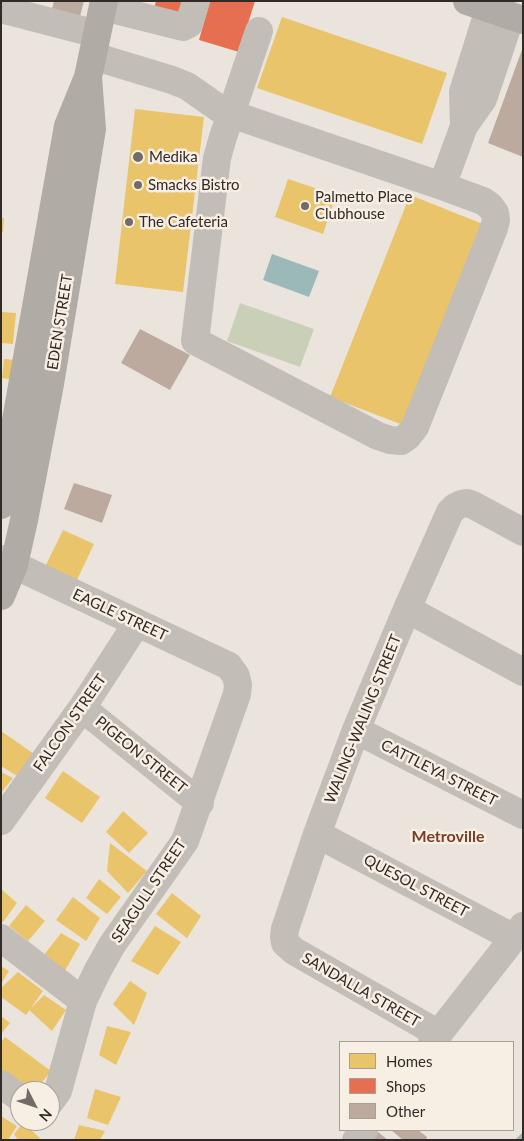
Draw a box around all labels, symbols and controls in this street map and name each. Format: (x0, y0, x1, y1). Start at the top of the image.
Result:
place label: Medika (149, 148, 198, 166)
marker: Medika (131, 150, 145, 164)
place label: Smacks Bistro (148, 176, 240, 194)
marker: Smacks Bistro (132, 179, 144, 191)
place label: Palmetto Place Clubhouse (315, 188, 412, 223)
marker: Palmetto Place Clubhouse (299, 200, 311, 212)
place label: The Cafeteria (139, 213, 228, 231)
marker: The Cafeteria (123, 216, 135, 228)
street label: EDEN STREET (44, 273, 76, 371)
street label: EAGLE STREET (70, 585, 170, 645)
street label: WALING-WALING STREET (321, 632, 405, 806)
street label: FALCON STREET (30, 671, 110, 775)
street label: PIGEON STREET (92, 713, 190, 797)
street label: CATTLEYA STREET (378, 736, 500, 810)
district label: Metroville (412, 827, 484, 847)
street label: SEAGULL STREET (108, 836, 190, 946)
street label: QUESOL STREET (361, 851, 471, 921)
street label: SANDALLA STREET (299, 949, 423, 1031)
legend (339, 1041, 514, 1131)
text: Homes (386, 1052, 432, 1070)
text: Shops (386, 1077, 426, 1095)
north arrow (10, 1081, 60, 1131)
text: Other (386, 1102, 425, 1120)
text: N (36, 1106, 56, 1125)

